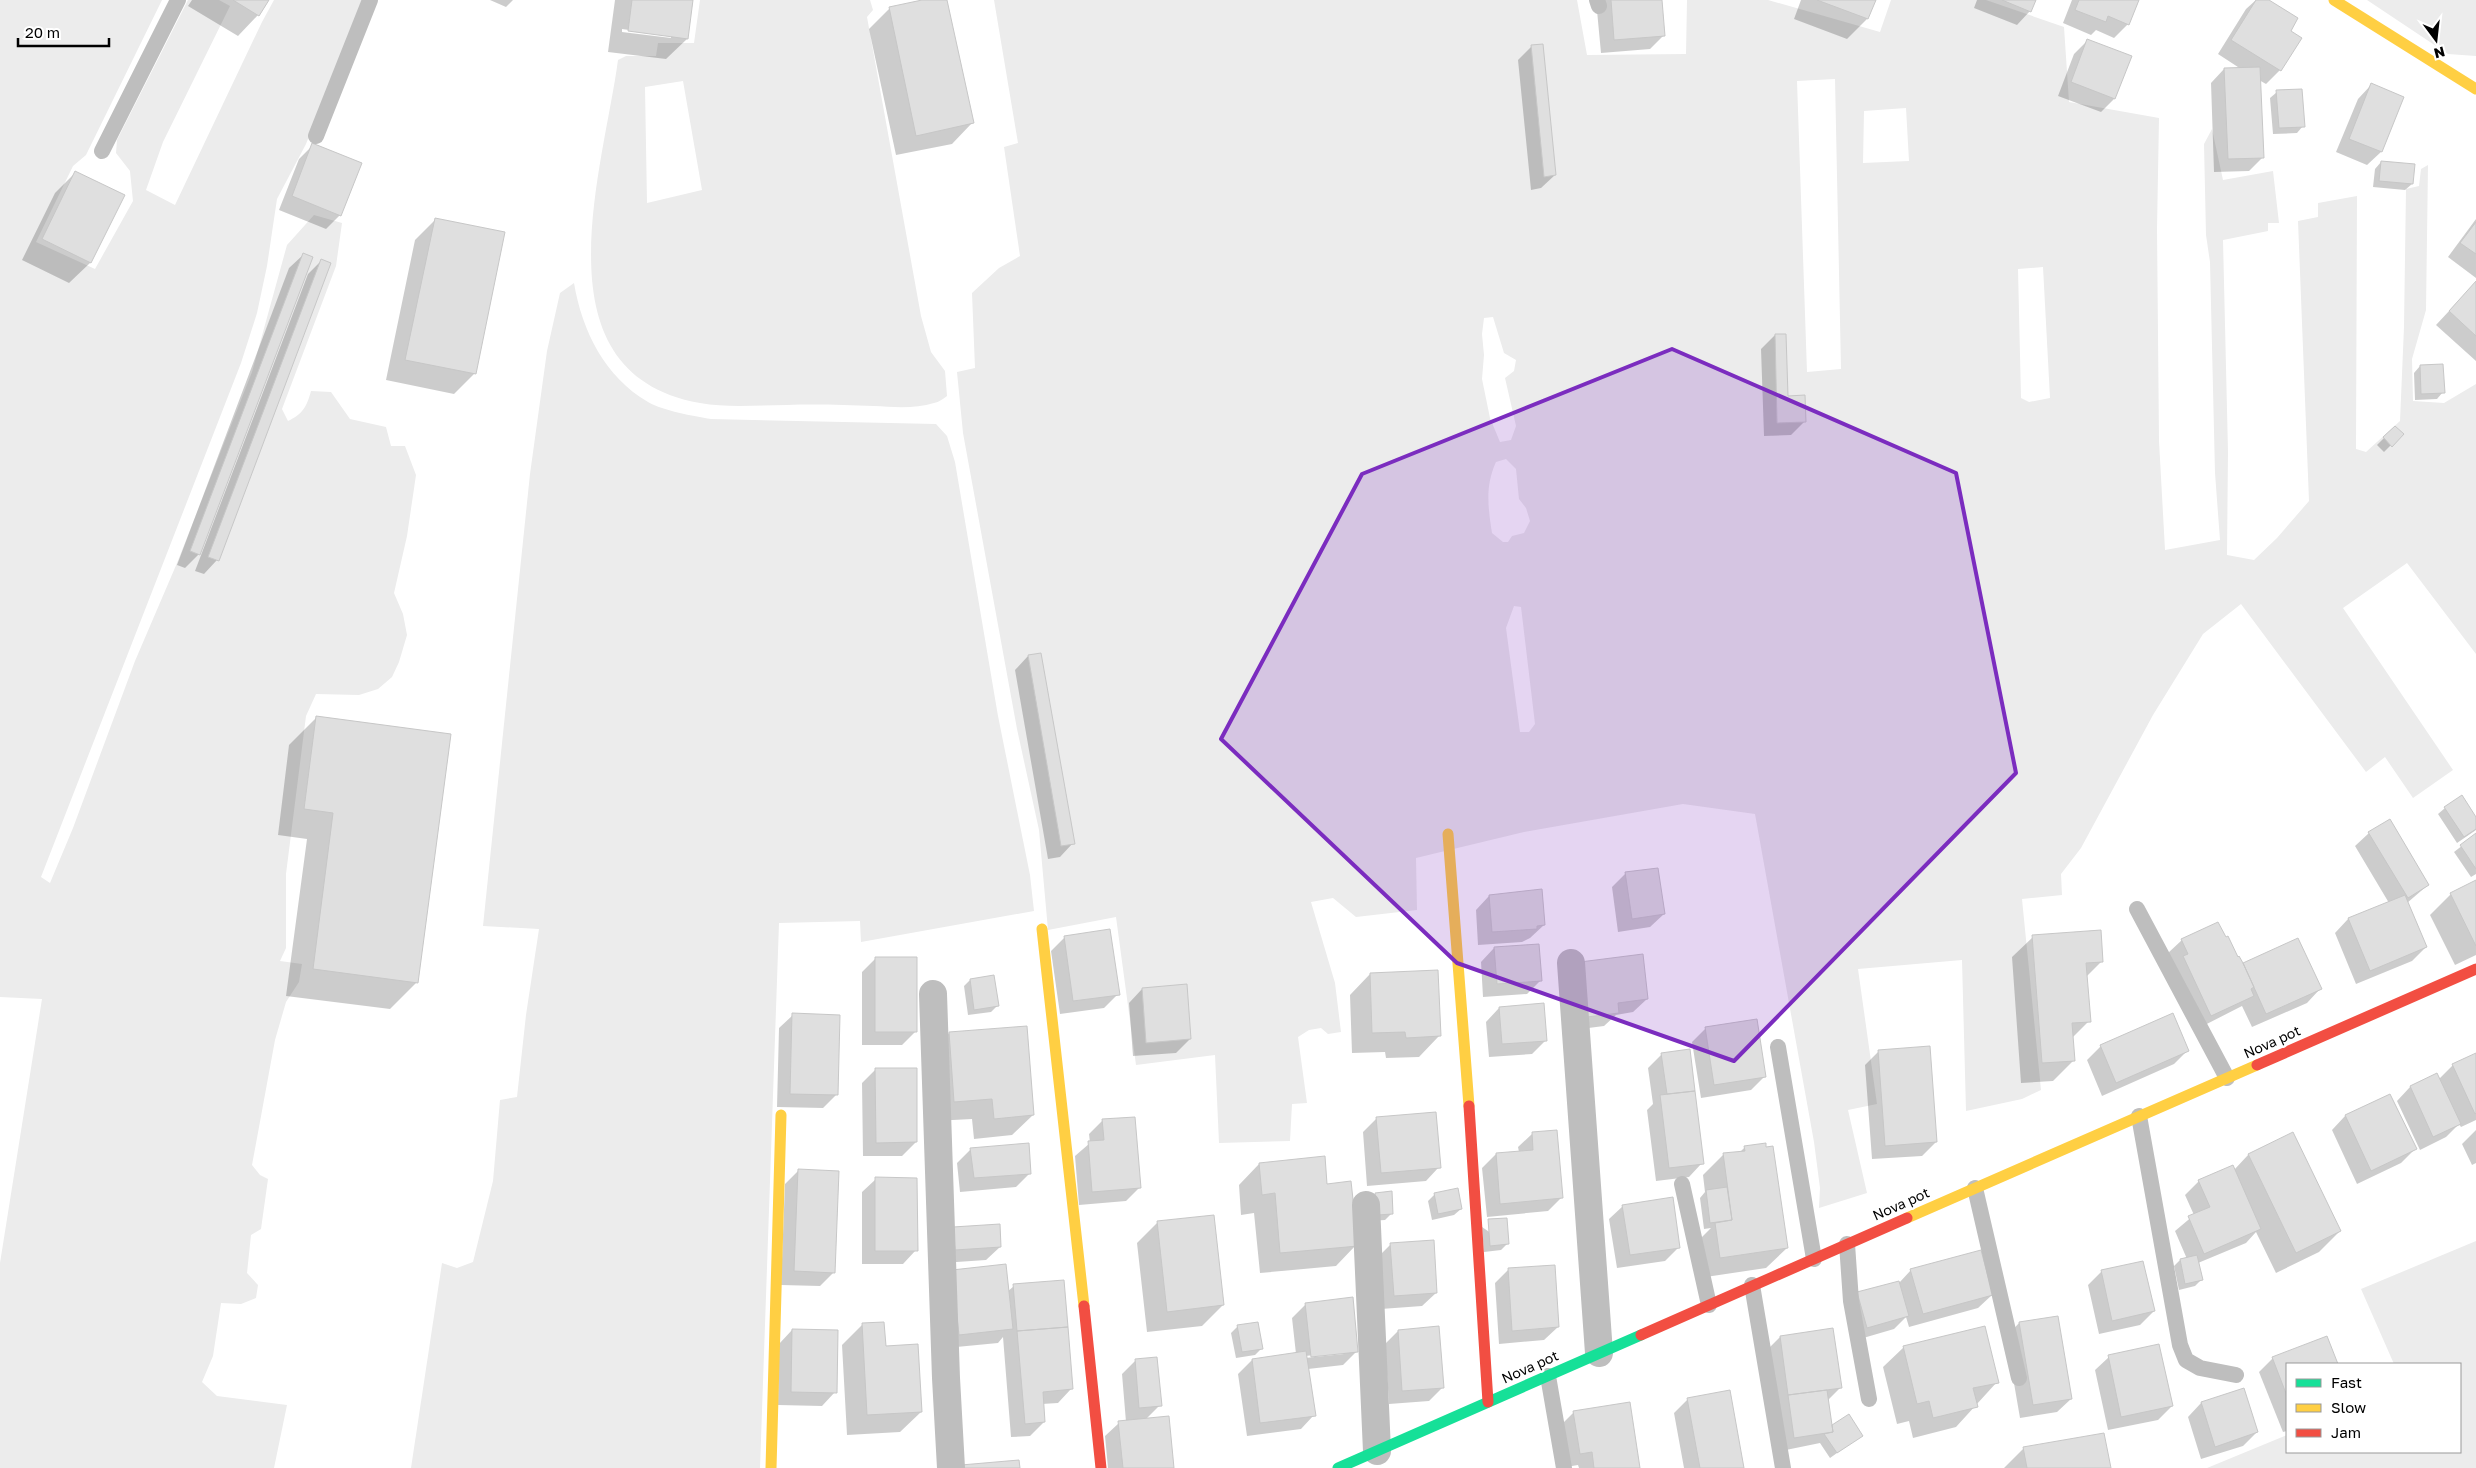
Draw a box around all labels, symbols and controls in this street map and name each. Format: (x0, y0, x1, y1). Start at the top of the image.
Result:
scale bar (18, 15, 109, 47)
north arrow (2411, 15, 2461, 65)
text: 20 m (25, 23, 60, 41)
text: N (2432, 43, 2447, 63)
street label: Nova pot (2241, 1022, 2303, 1062)
street label: Nova pot (1870, 1184, 1932, 1224)
street label: Nova pot (1499, 1347, 1561, 1387)
legend (2286, 1363, 2461, 1453)
text: Fast (2331, 1373, 2362, 1391)
text: Slow (2331, 1398, 2366, 1416)
text: Jam (2331, 1423, 2361, 1441)

